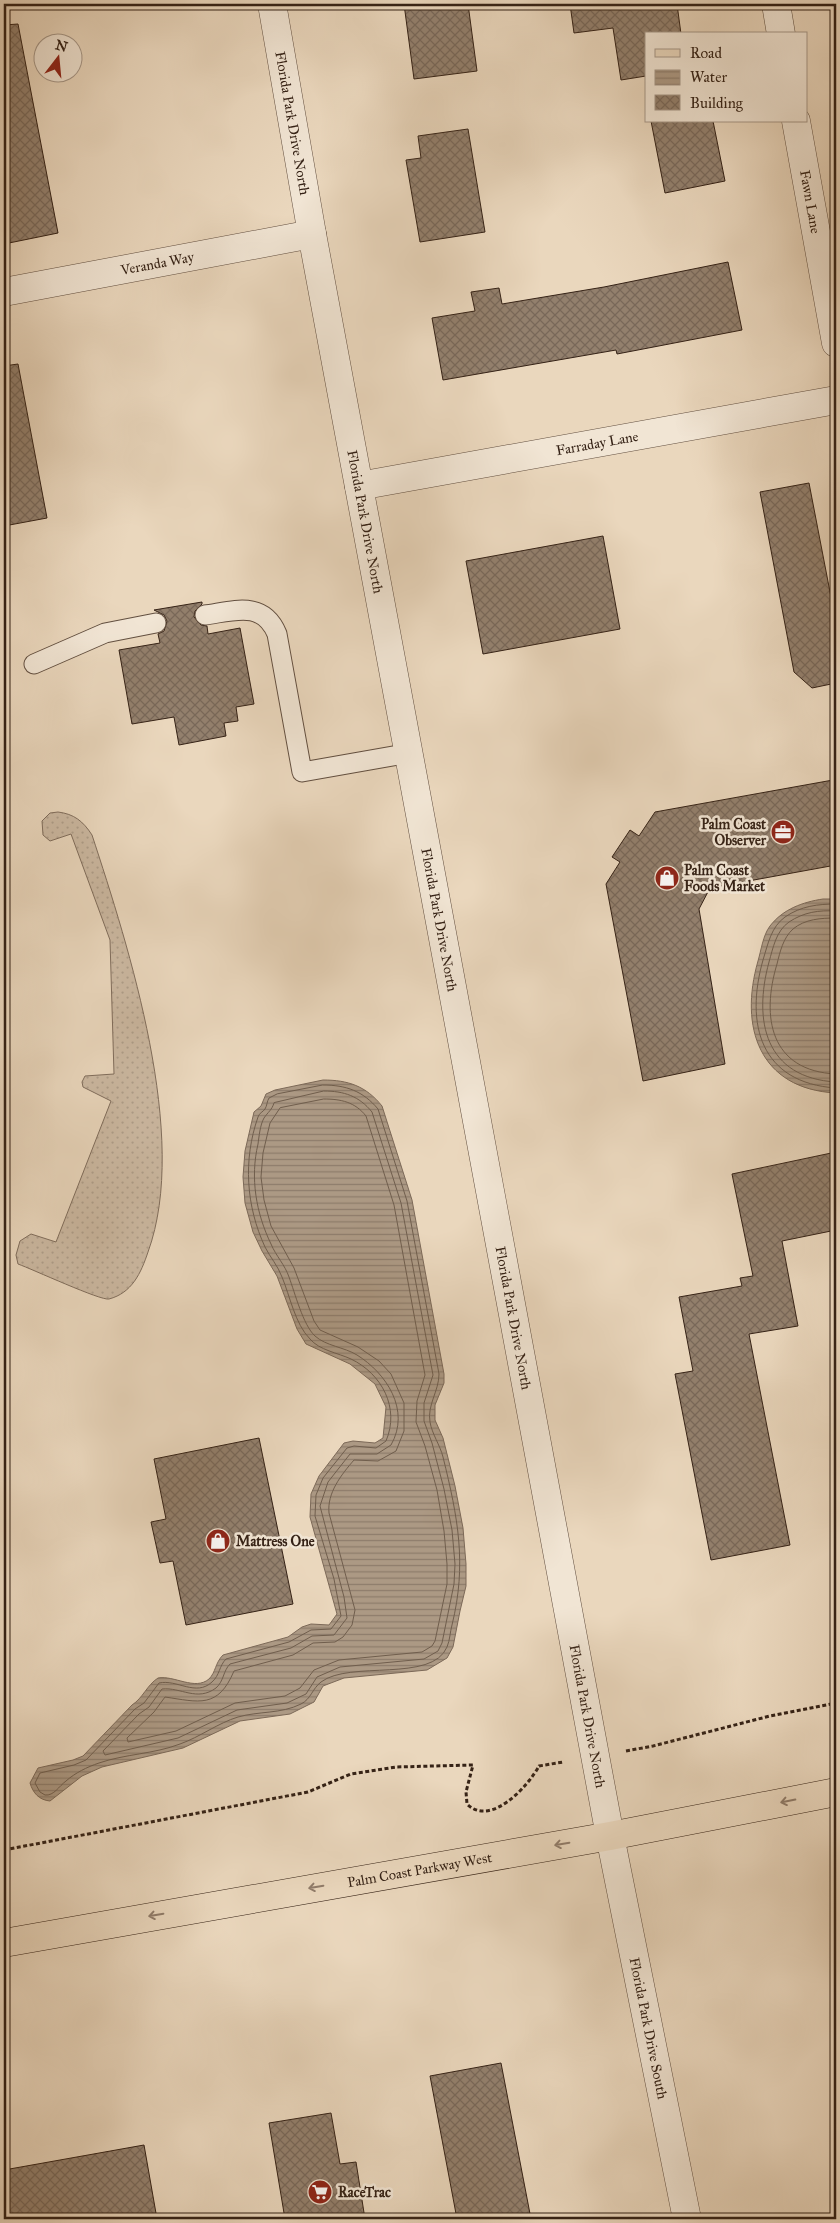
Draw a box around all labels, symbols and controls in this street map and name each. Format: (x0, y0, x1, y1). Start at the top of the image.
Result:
north arrow (32, 32, 82, 82)
legend (645, 32, 808, 122)
text: N (53, 36, 70, 56)
text: Road (690, 44, 722, 62)
street label: Florida Park Drive North (272, 50, 314, 197)
text: Water (690, 68, 727, 86)
text: Building (690, 94, 744, 112)
street label: Fawn Lane (796, 169, 825, 235)
street label: Veranda Way (118, 248, 196, 279)
street label: Farraday Lane (555, 427, 640, 459)
street label: Florida Park Drive North (344, 448, 387, 595)
place label: Palm Coast Observer (701, 816, 767, 849)
office icon: Palm Coast Observer (770, 819, 796, 845)
street label: Florida Park Drive North (418, 847, 461, 993)
place label: Palm Coast Foods Market (684, 862, 765, 895)
shop icon: Palm Coast Foods Market (654, 865, 680, 891)
street label: Florida Park Drive North (492, 1245, 535, 1391)
shop icon: Mattress One (205, 1528, 231, 1554)
place label: Mattress One (236, 1533, 315, 1550)
street label: Florida Park Drive North (566, 1643, 609, 1789)
one-way arrow (781, 1797, 797, 1806)
one-way arrow (555, 1839, 571, 1849)
street label: Palm Coast Parkway West (346, 1849, 493, 1891)
one-way arrow (308, 1882, 324, 1892)
one-way arrow (148, 1910, 164, 1920)
street label: Florida Park Drive South (626, 1956, 671, 2101)
supermarket icon: RaceTrac (307, 2179, 333, 2205)
place label: RaceTrac (338, 2184, 391, 2201)

